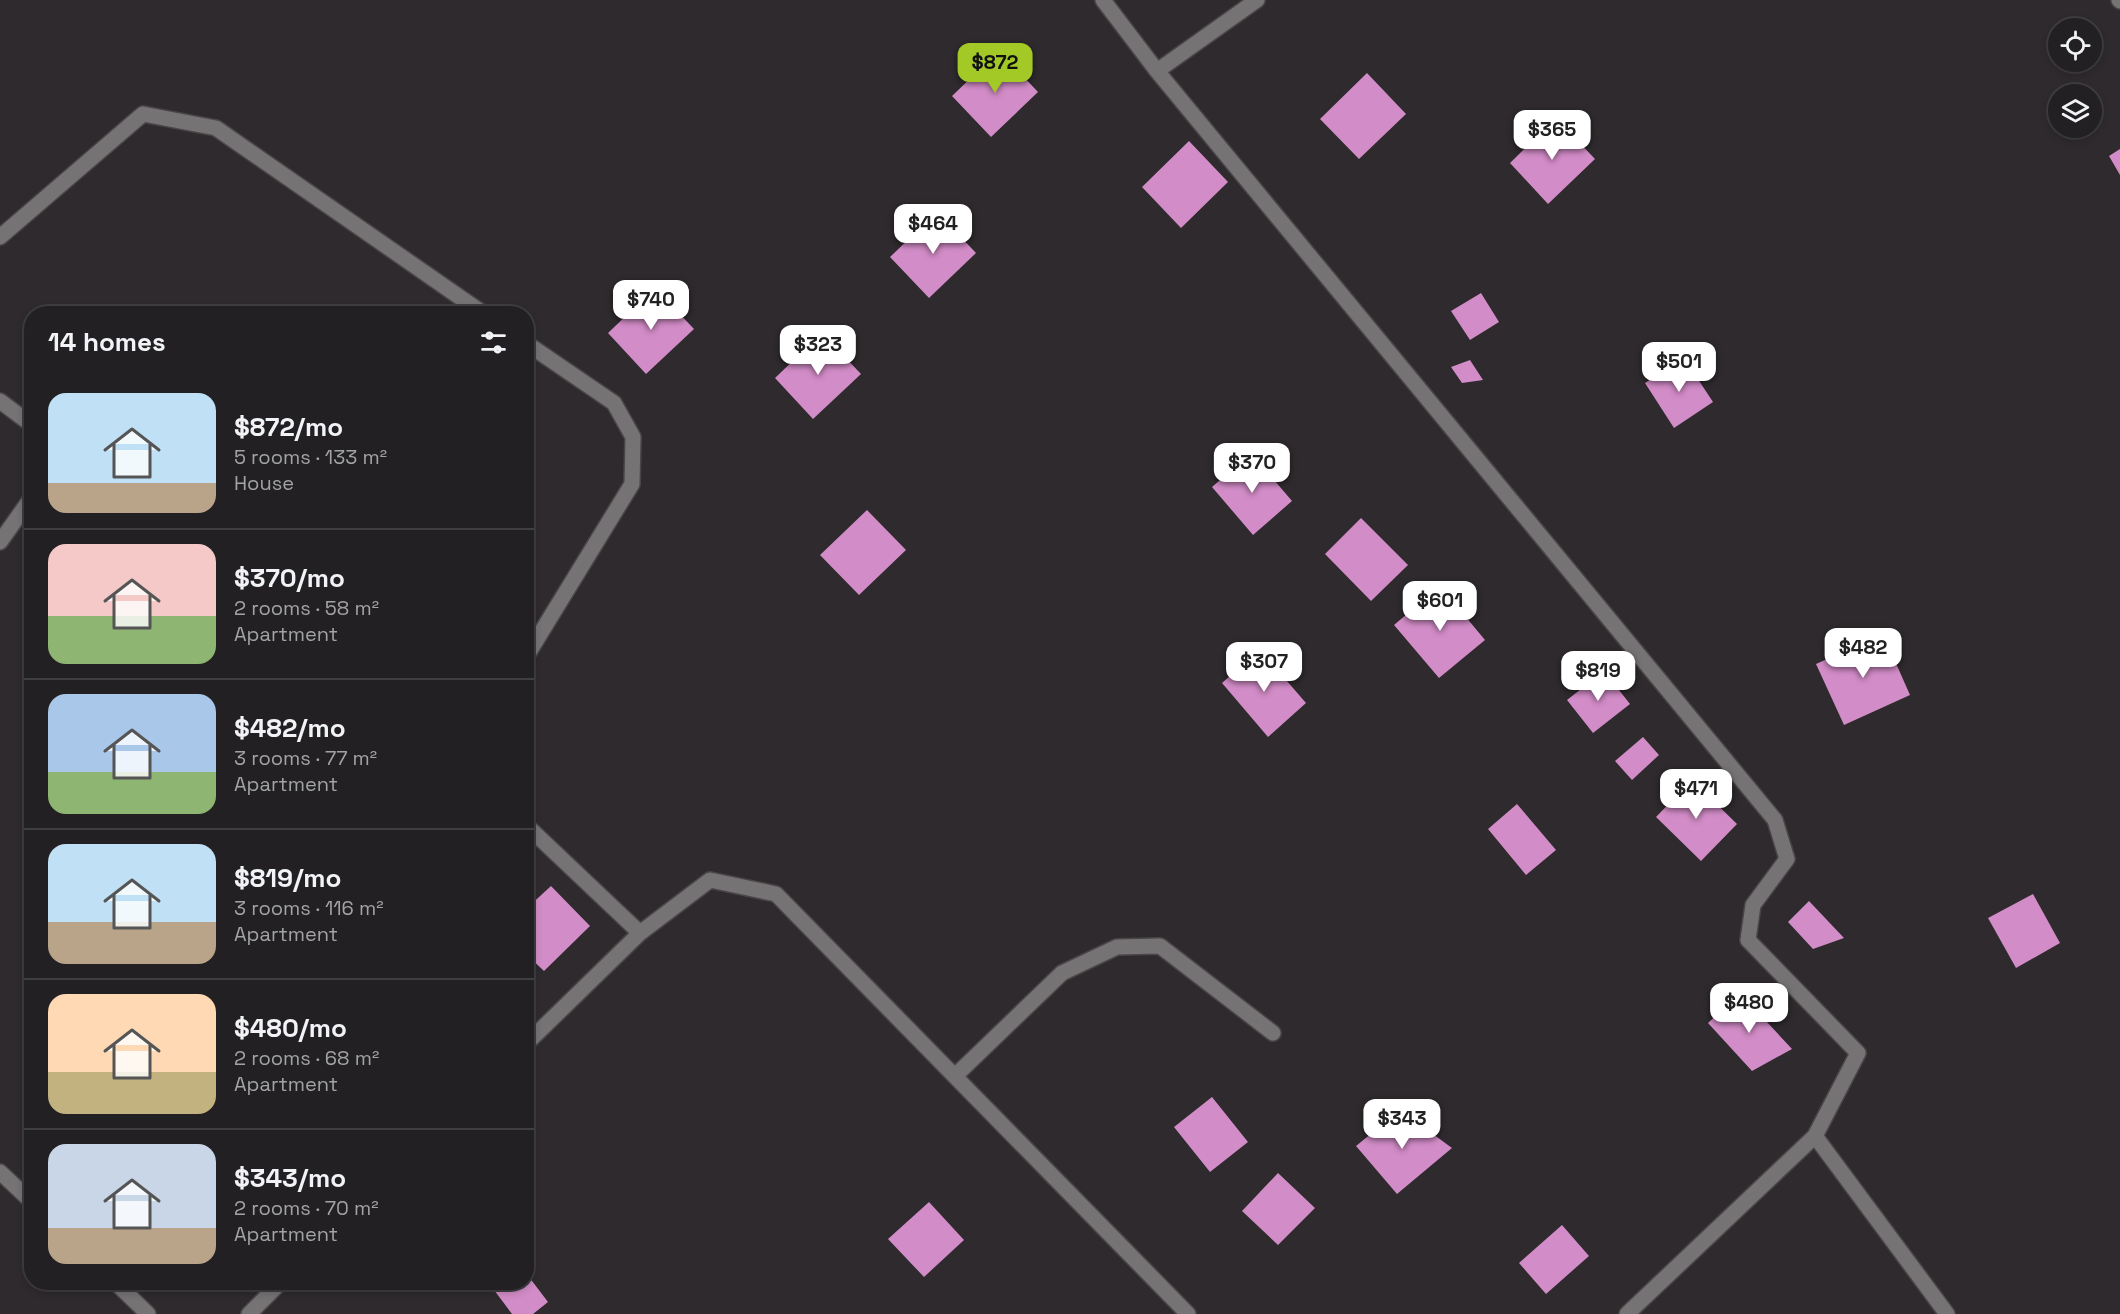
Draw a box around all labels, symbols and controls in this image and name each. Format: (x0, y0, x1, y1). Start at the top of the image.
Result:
map controls (2048, 18, 2102, 138)
button: locate (2048, 18, 2102, 72)
pin: $872 (959, 43, 1031, 94)
text: $872 (972, 49, 1018, 75)
button: layers (2048, 84, 2102, 138)
pin: $365 (1516, 110, 1588, 161)
text: $365 (1528, 116, 1576, 142)
pin: $464 (897, 204, 969, 255)
text: $464 (908, 210, 958, 236)
pin: $740 (615, 280, 687, 331)
text: $740 (627, 286, 675, 312)
text: 14 homes (48, 325, 166, 359)
pin: $323 (782, 325, 854, 376)
icon: filters (477, 326, 510, 359)
text: $323 (794, 331, 842, 357)
pin: $501 (1643, 342, 1715, 393)
text: $501 (1656, 348, 1702, 374)
text: $872/mo (234, 410, 343, 444)
icon: home (96, 417, 168, 489)
pin: $370 (1216, 443, 1288, 494)
text: 5 rooms · 133 m² (234, 444, 387, 470)
text: $370 (1228, 449, 1276, 475)
text: House (234, 470, 294, 496)
text: $370/mo (234, 561, 345, 595)
icon: home (96, 568, 168, 640)
pin: $601 (1404, 581, 1476, 632)
text: $601 (1417, 587, 1463, 613)
text: 2 rooms · 58 m² (234, 595, 379, 621)
text: Apartment (234, 621, 338, 647)
pin: $482 (1827, 628, 1899, 679)
text: $482 (1839, 634, 1887, 660)
pin: $307 (1228, 642, 1300, 693)
text: $307 (1240, 648, 1288, 674)
pin: $819 (1562, 651, 1634, 702)
text: $819 (1575, 657, 1621, 683)
text: $482/mo (234, 711, 346, 745)
icon: home (96, 718, 168, 790)
text: 3 rooms · 77 m² (234, 745, 377, 771)
pin: $471 (1660, 769, 1732, 820)
text: Apartment (234, 771, 338, 797)
text: $471 (1674, 775, 1718, 801)
text: $819/mo (234, 861, 341, 895)
icon: home (96, 868, 168, 940)
text: 3 rooms · 116 m² (234, 895, 384, 921)
text: Apartment (234, 921, 338, 947)
pin: $480 (1713, 983, 1785, 1034)
text: $480 (1724, 989, 1774, 1015)
text: $480/mo (234, 1011, 347, 1045)
icon: home (96, 1018, 168, 1090)
text: 2 rooms · 68 m² (234, 1045, 379, 1071)
text: Apartment (234, 1071, 338, 1097)
pin: $343 (1366, 1099, 1438, 1150)
text: $343 (1377, 1105, 1427, 1131)
text: $343/mo (234, 1161, 346, 1195)
icon: home (96, 1168, 168, 1240)
text: 2 rooms · 70 m² (234, 1195, 378, 1221)
text: Apartment (234, 1221, 338, 1247)

